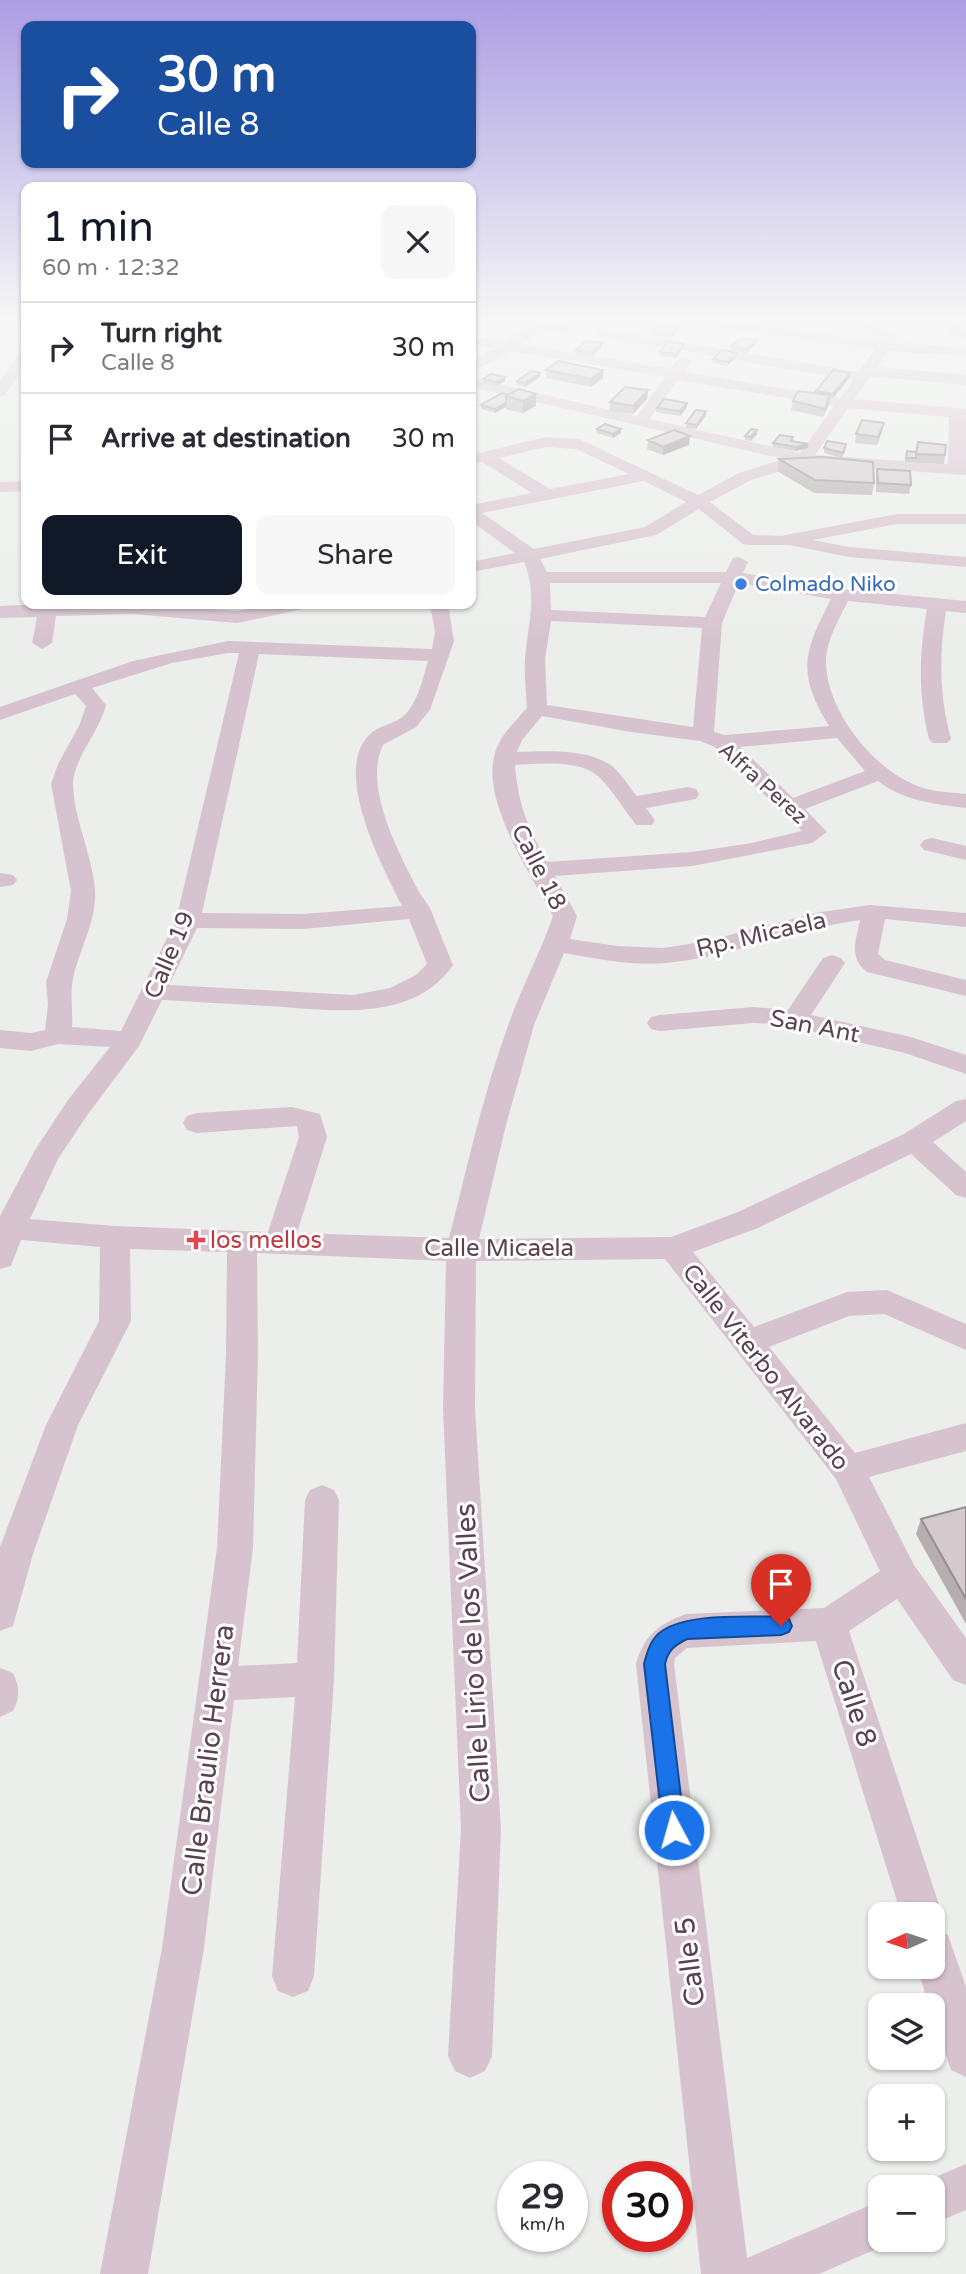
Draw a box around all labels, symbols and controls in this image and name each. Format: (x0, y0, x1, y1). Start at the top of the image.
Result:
text: 30 m (157, 46, 276, 105)
icon: right (42, 49, 133, 140)
text: Calle 8 (157, 106, 260, 144)
text: 1 min (42, 202, 154, 253)
button: close (381, 205, 455, 279)
text: 60 m · 12:32 (42, 254, 180, 282)
text: Turn right (101, 318, 222, 349)
icon: right (42, 329, 80, 367)
text: 30 m (392, 332, 455, 363)
text: Calle 8 (101, 349, 175, 377)
icon: arrive (42, 420, 80, 458)
text: Arrive at destination (101, 423, 351, 454)
text: 30 m (392, 423, 455, 454)
button: Exit (42, 515, 242, 595)
button: Share (256, 515, 455, 595)
place label: Colmado Niko (755, 572, 896, 597)
marker: Colmado Niko (733, 576, 749, 592)
street label: Alfra Perez (713, 737, 812, 829)
street label: Calle 18 (505, 820, 572, 915)
street label: Rp. Micaela (693, 905, 829, 964)
street label: Calle 19 (138, 907, 201, 1003)
street label: San Ant (768, 1004, 862, 1049)
place label: los mellos (210, 1226, 322, 1255)
marker: los mellos (188, 1232, 204, 1248)
street label: Calle Micaela (424, 1234, 574, 1263)
street label: Calle Viterbo Alvarado (676, 1258, 855, 1476)
street label: Calle Lirio de los Valles (448, 1502, 498, 1804)
pin (751, 1554, 811, 1626)
icon: arrive (762, 1565, 800, 1603)
street label: Calle Braulio Herrera (174, 1623, 242, 1898)
street label: Calle 8 (824, 1655, 884, 1751)
position arrow (637, 1793, 711, 1867)
north arrow (868, 1902, 945, 1979)
map controls (868, 1902, 945, 2252)
street label: Calle 5 (668, 1915, 712, 2009)
button: layers (868, 1993, 945, 2070)
button: + (868, 2084, 945, 2161)
speed limit sign: 30 (602, 2161, 693, 2252)
button: − (868, 2175, 945, 2252)
text: 29 (521, 2176, 564, 2218)
text: km/h (520, 2213, 565, 2235)

